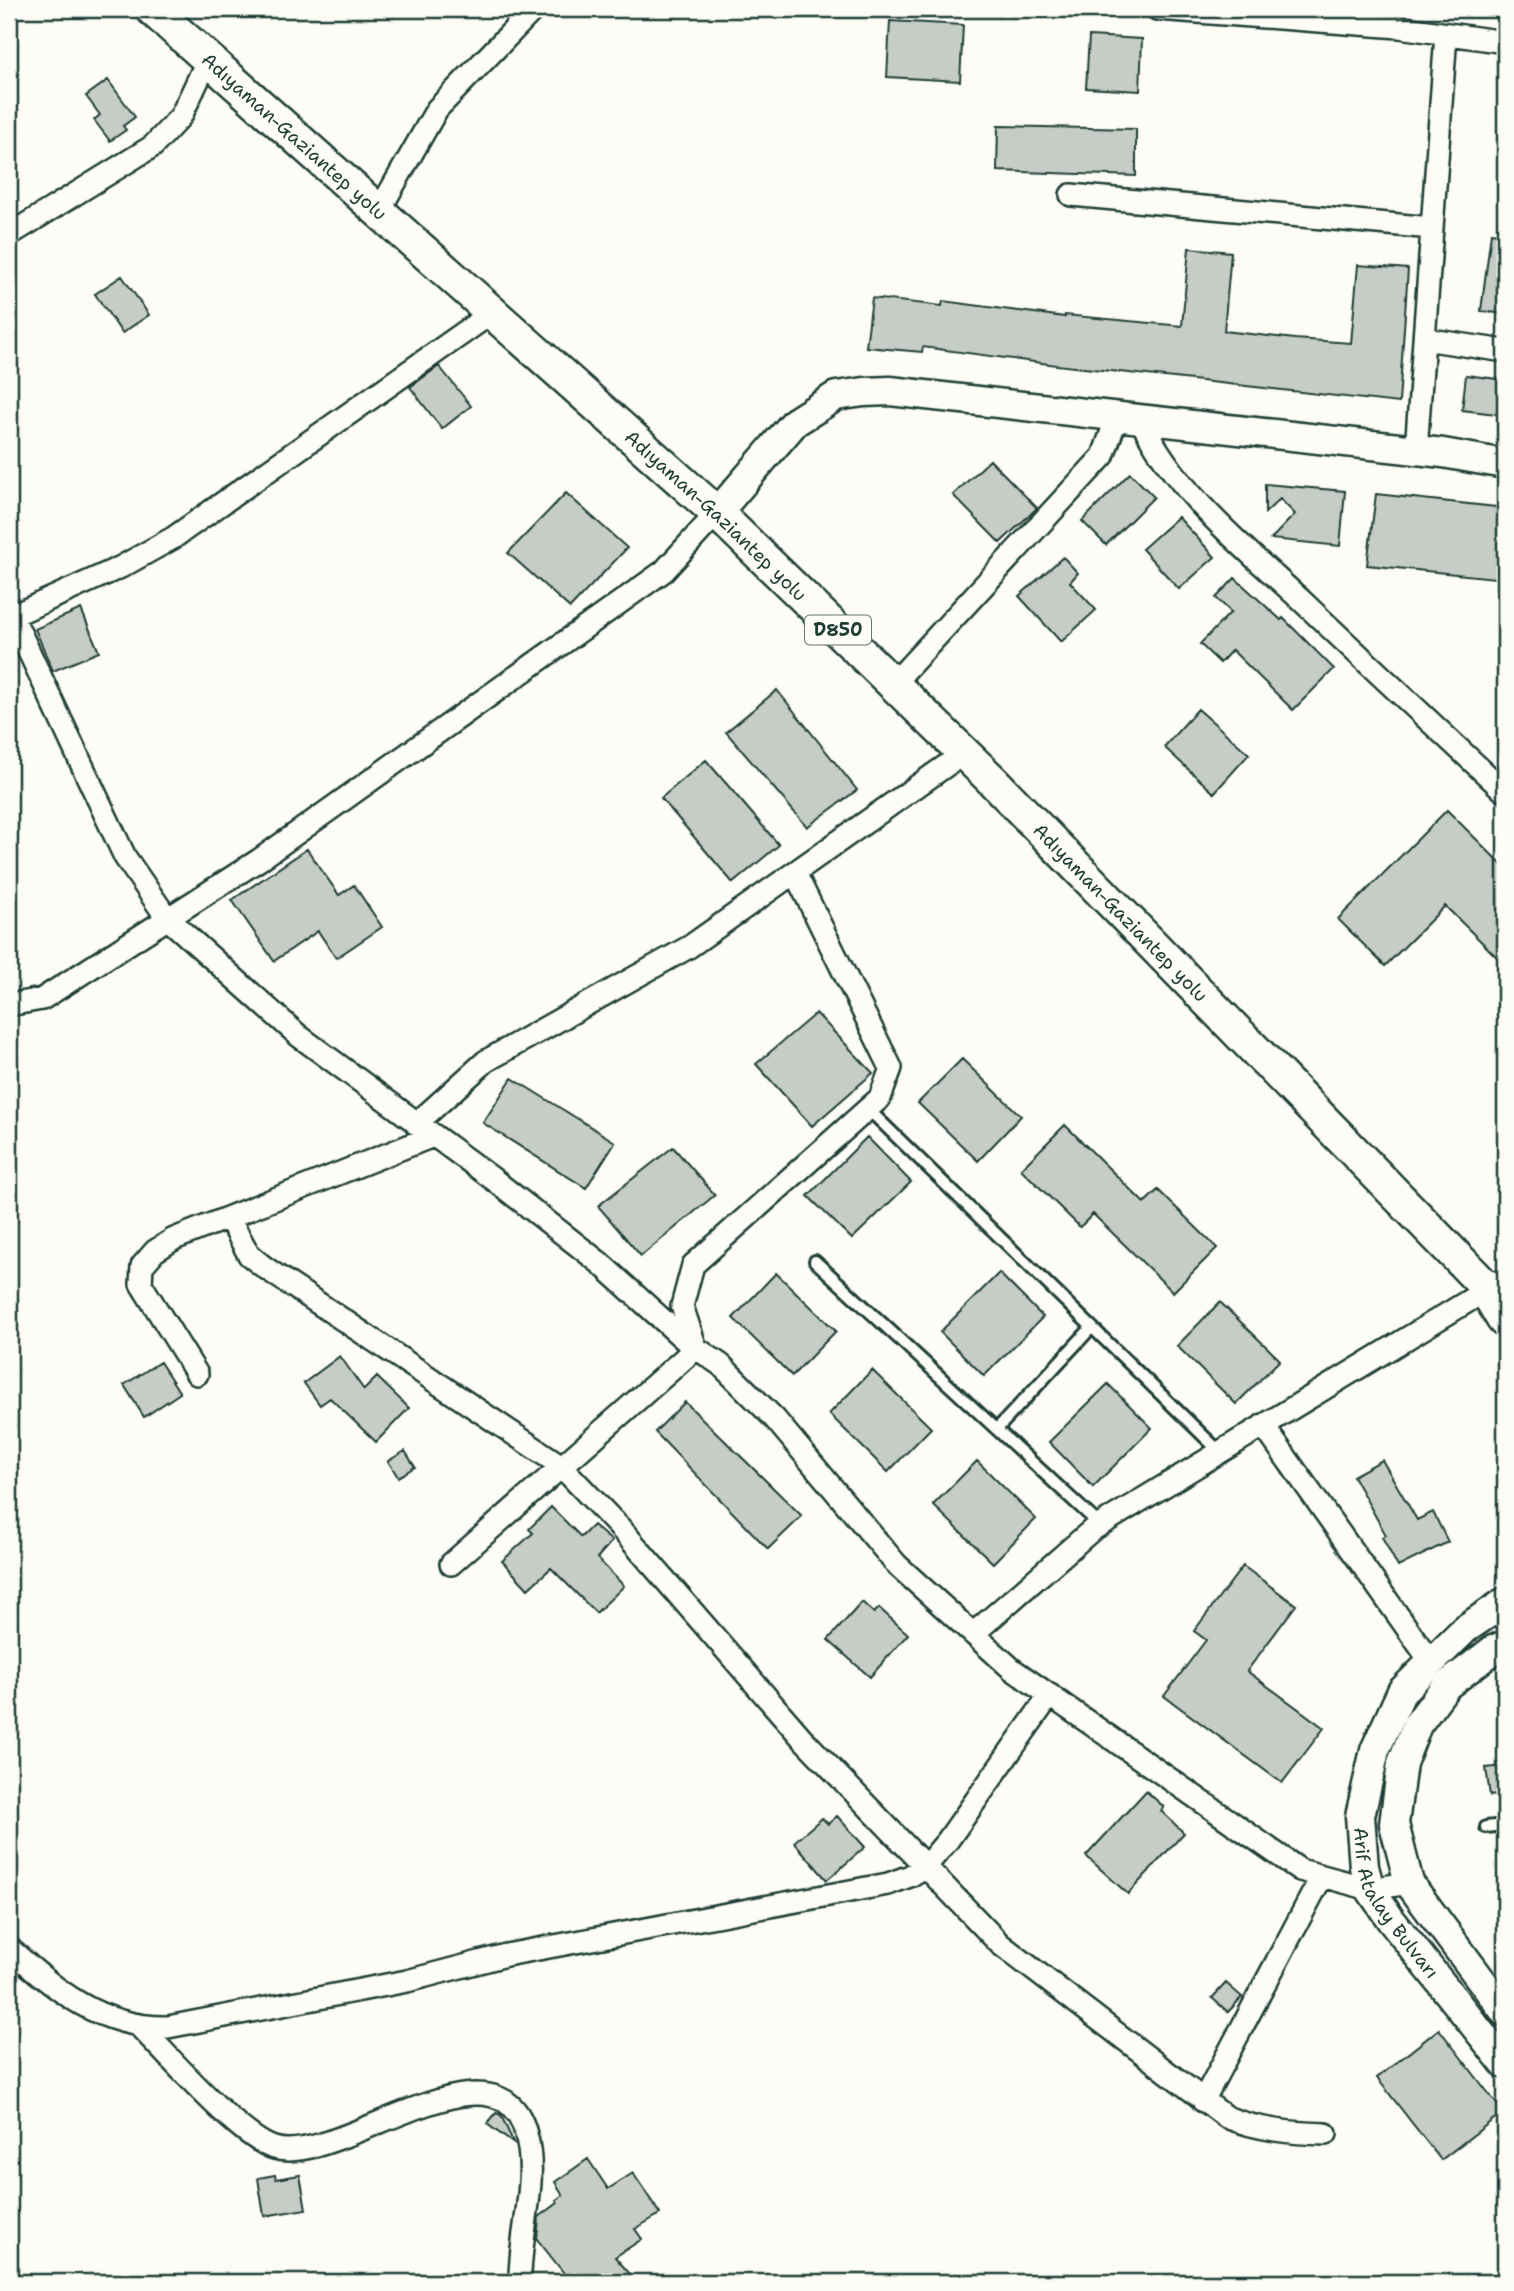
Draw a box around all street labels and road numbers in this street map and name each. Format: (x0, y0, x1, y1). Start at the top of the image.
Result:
street label: Adıyaman-Gaziantep yolu (196, 47, 392, 226)
street label: Adıyaman-Gaziantep yolu (619, 425, 812, 607)
road number: D850 (805, 616, 871, 644)
street label: Adıyaman-Gaziantep yolu (1028, 818, 1213, 1007)
street label: Arif Atalay Bulvarı (1348, 1826, 1444, 1984)

